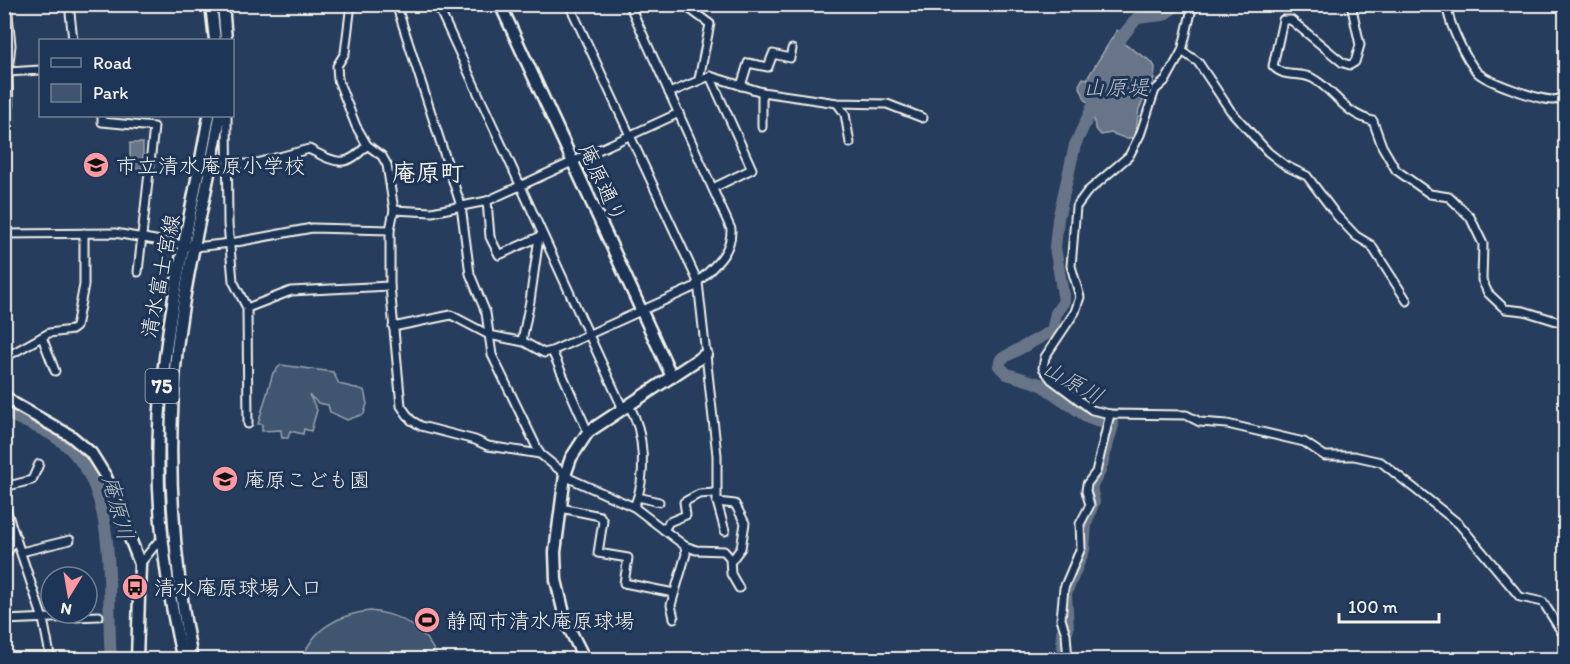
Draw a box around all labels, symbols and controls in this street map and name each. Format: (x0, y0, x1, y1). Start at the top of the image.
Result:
legend (39, 39, 234, 117)
text: Road (93, 52, 132, 74)
water label: 山原堤 (1083, 74, 1150, 101)
text: Park (93, 82, 128, 104)
street label: 庵原通り (574, 140, 632, 226)
school or university icon: 市立清水庵原小学校 (81, 150, 111, 180)
place label: 市立清水庵原小学校 (116, 153, 305, 178)
district label: 庵原町 (392, 158, 464, 187)
street label: 清水富士宮線 (136, 212, 184, 340)
water label: 山原川 (1038, 354, 1108, 410)
road number: 75 (146, 369, 178, 403)
school or university icon: 庵原こども園 (210, 464, 240, 494)
place label: 庵原こども園 (244, 467, 370, 492)
water label: 庵原川 (96, 473, 140, 543)
north arrow (39, 565, 99, 625)
bus stop icon: 清水庵原球場入口 (120, 572, 150, 602)
place label: 清水庵原球場入口 (154, 575, 322, 600)
scale bar (1339, 586, 1440, 624)
text: 100 m (1348, 596, 1398, 618)
text: N (59, 599, 73, 620)
sports icon: 静岡市清水庵原球場 (412, 605, 442, 635)
place label: 静岡市清水庵原球場 (446, 608, 635, 633)

